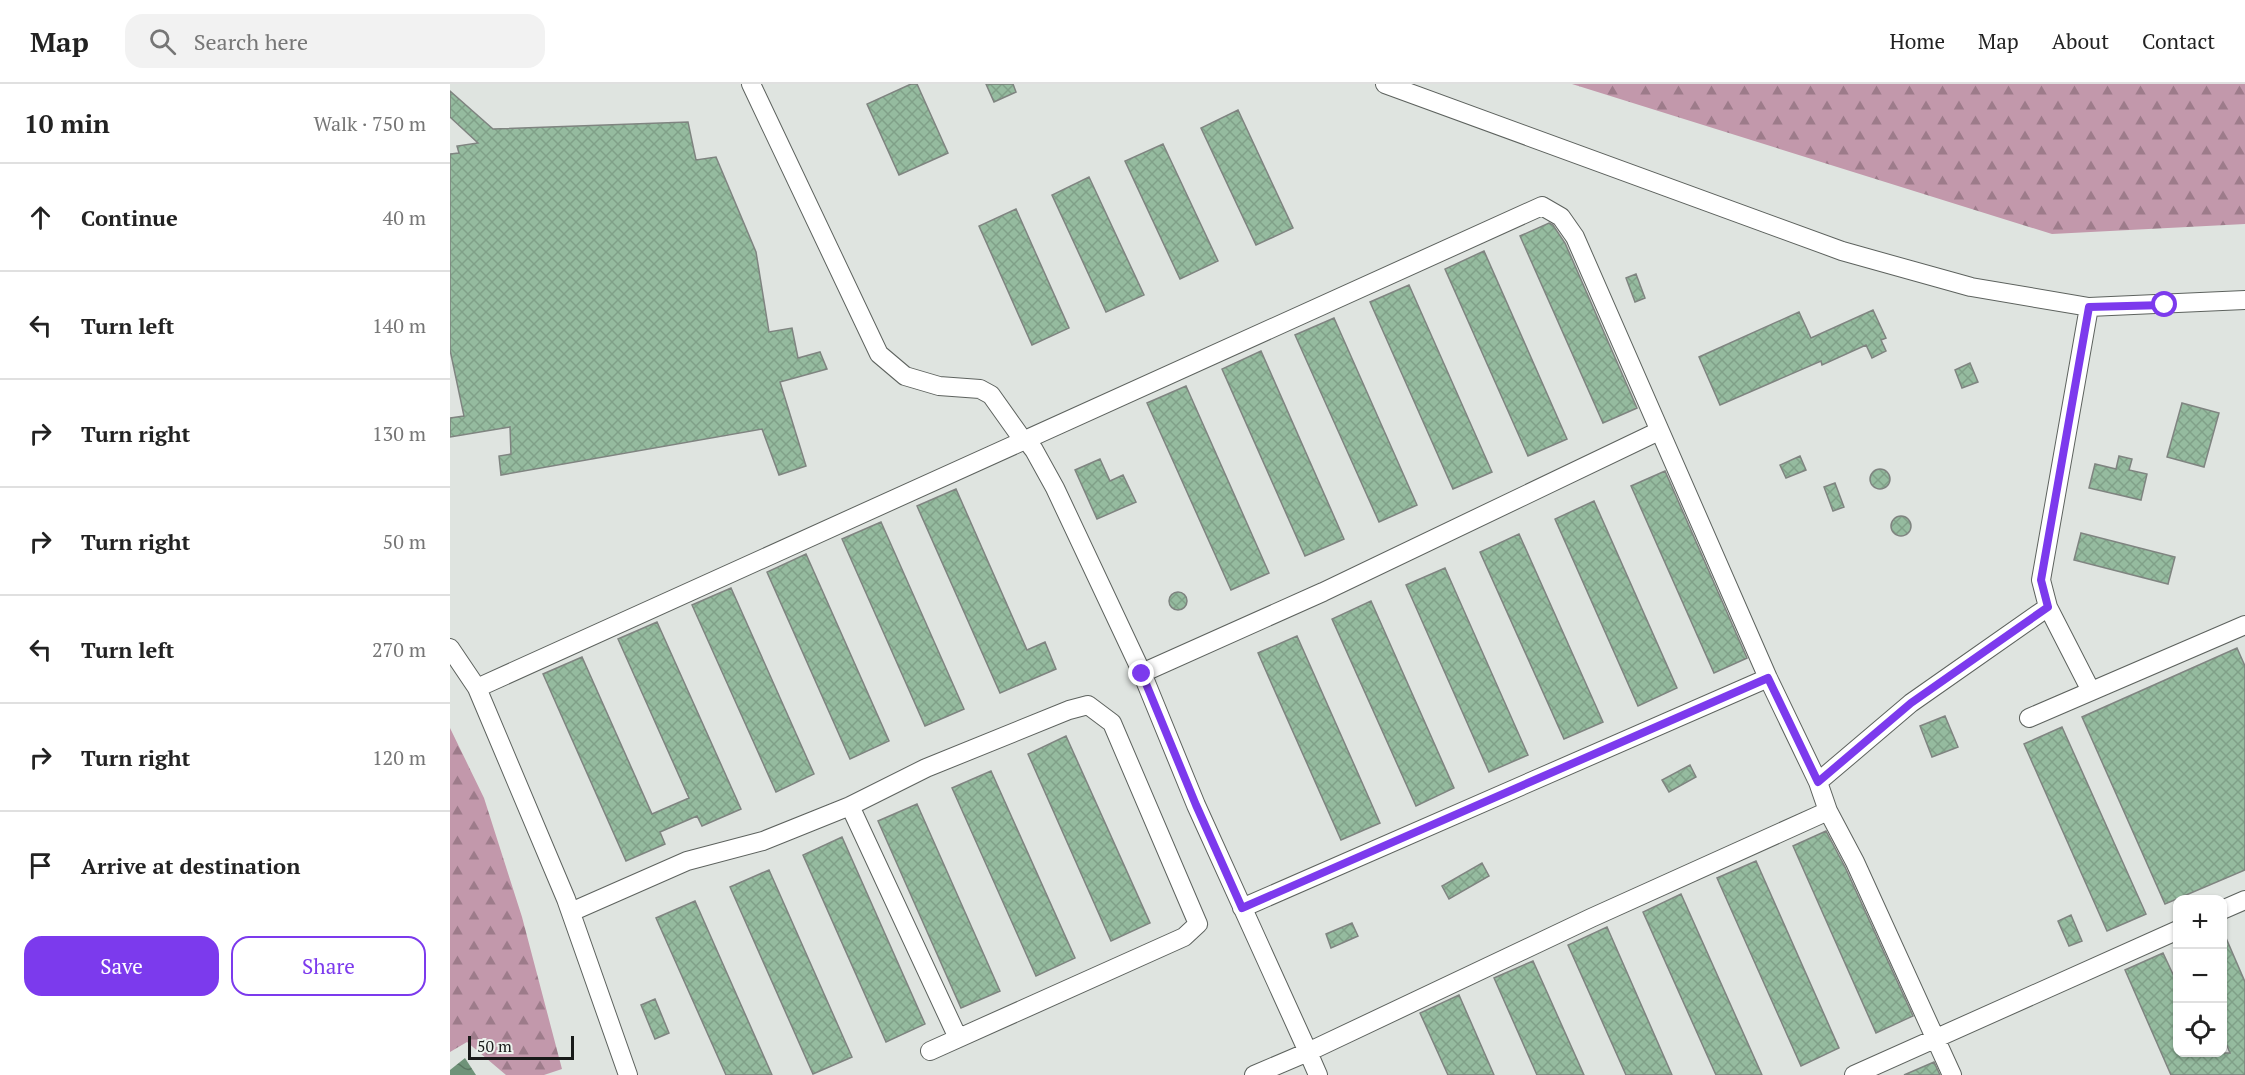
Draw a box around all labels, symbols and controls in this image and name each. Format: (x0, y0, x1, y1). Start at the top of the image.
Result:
search box (125, 14, 545, 68)
text: Map (30, 23, 89, 60)
icon: search (146, 25, 179, 58)
text: Search here (194, 27, 308, 56)
text: Home (1889, 27, 1945, 55)
text: Map (1978, 27, 2019, 55)
text: About (2052, 27, 2109, 55)
text: Contact (2142, 27, 2215, 55)
text: 10 min (24, 106, 110, 140)
text: Walk · 750 m (314, 110, 426, 137)
icon: ahead (24, 201, 57, 234)
text: Continue (81, 203, 178, 232)
text: 40 m (383, 204, 426, 231)
route start (2151, 291, 2177, 317)
icon: left (24, 309, 57, 342)
text: Turn left (81, 311, 174, 340)
text: 140 m (372, 312, 426, 339)
icon: right (24, 417, 57, 450)
text: Turn right (81, 419, 190, 448)
text: 130 m (372, 420, 426, 447)
icon: right (24, 525, 57, 558)
text: Turn right (81, 527, 190, 556)
text: 50 m (383, 528, 426, 555)
icon: left (24, 633, 57, 666)
text: Turn left (81, 635, 174, 664)
text: 270 m (372, 636, 426, 663)
route end (1128, 660, 1154, 686)
icon: right (24, 741, 57, 774)
text: Turn right (81, 743, 190, 772)
text: 120 m (372, 744, 426, 771)
icon: arrive (24, 849, 57, 882)
text: Arrive at destination (81, 851, 300, 880)
map controls (2173, 895, 2227, 1057)
button: + (2173, 895, 2227, 949)
button: Save (24, 936, 219, 996)
button: Share (231, 936, 426, 996)
button: − (2173, 949, 2227, 1003)
button: locate (2173, 1003, 2227, 1057)
scale bar (468, 1033, 574, 1060)
text: 50 m (477, 1035, 512, 1057)

